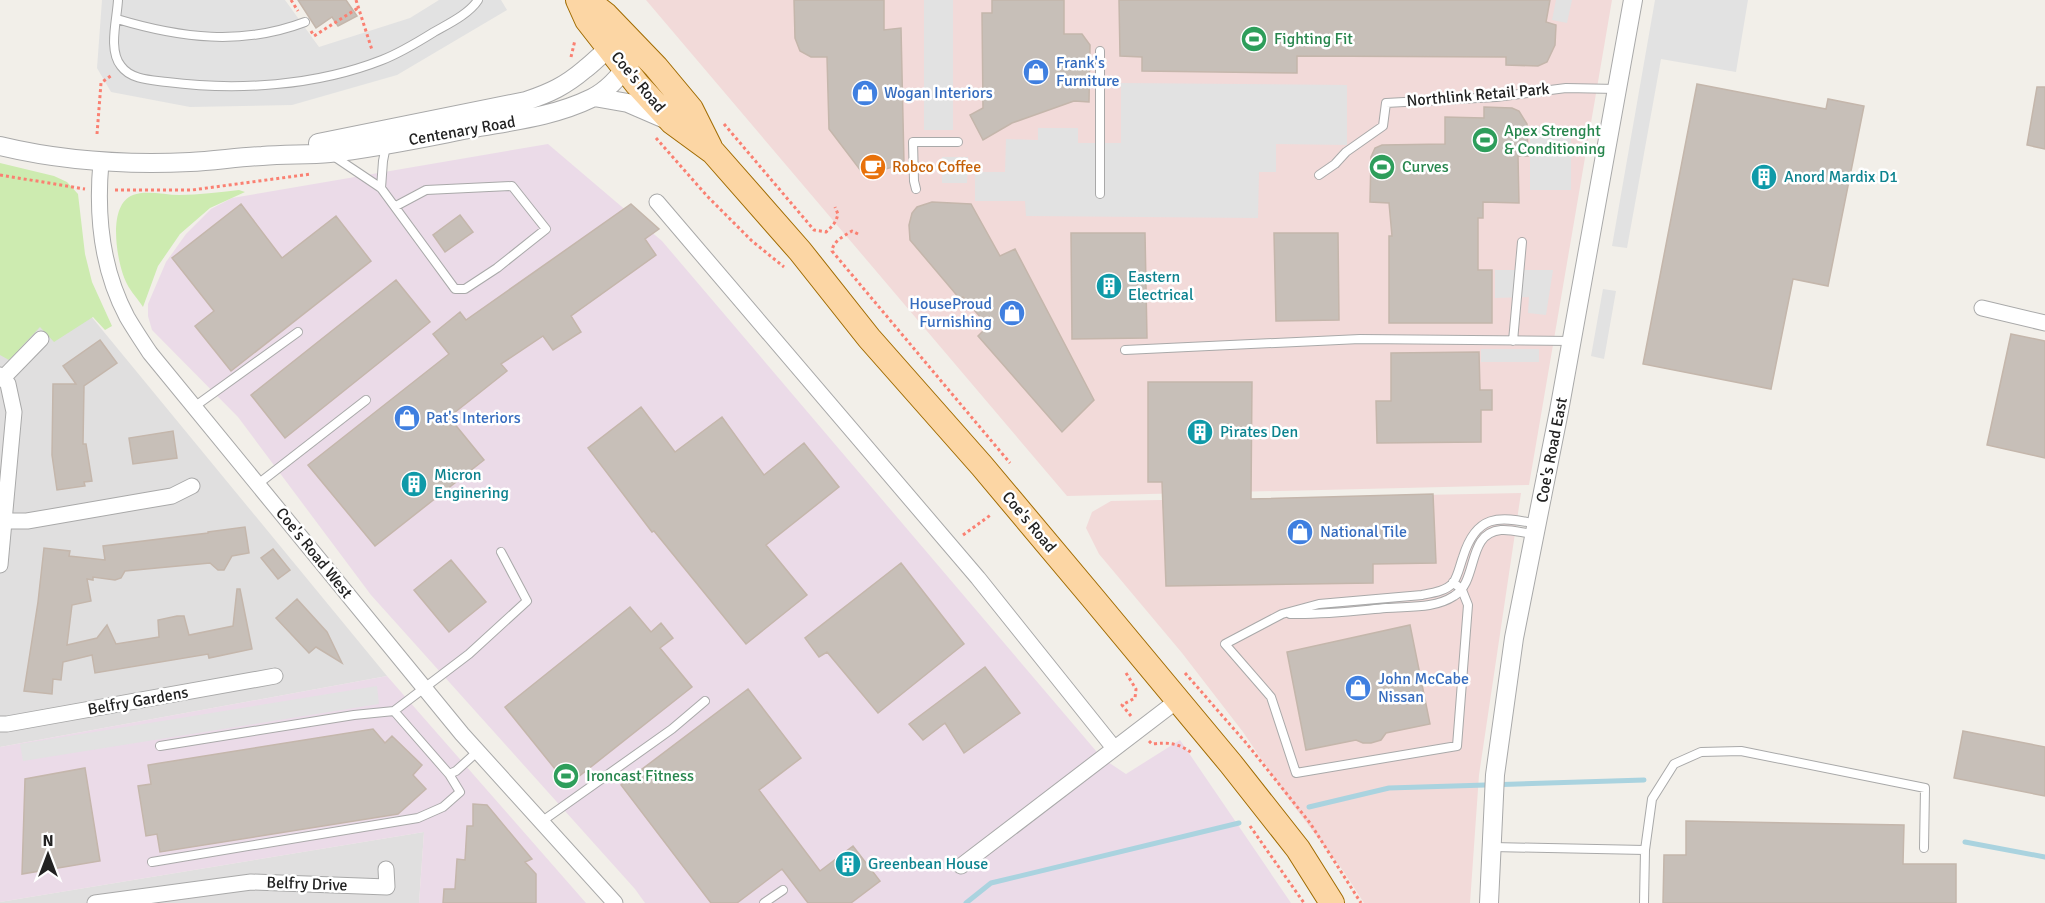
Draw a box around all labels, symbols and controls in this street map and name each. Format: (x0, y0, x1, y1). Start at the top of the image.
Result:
sports icon: Fighting Fit (1239, 24, 1269, 54)
place label: Fighting Fit (1274, 29, 1353, 49)
street label: Coe's Road (607, 47, 669, 117)
place label: Frank's Furniture (1056, 53, 1120, 91)
shop icon: Frank's Furniture (1021, 57, 1051, 87)
shop icon: Wogan Interiors (850, 78, 880, 108)
street label: Northlink Retail Park (1406, 79, 1550, 111)
place label: Wogan Interiors (884, 83, 993, 103)
street label: Centenary Road (407, 112, 517, 150)
place label: Apex Strenght & Conditioning (1504, 121, 1605, 159)
sports icon: Apex Strenght & Conditioning (1470, 125, 1500, 155)
cafe icon: Robco Coffee (858, 152, 888, 182)
sports icon: Curves (1367, 152, 1397, 182)
place label: Robco Coffee (892, 157, 981, 177)
place label: Curves (1402, 157, 1449, 177)
building icon: Anord Mardix D1 (1749, 162, 1779, 192)
place label: Anord Mardix D1 (1784, 167, 1898, 187)
place label: Eastern Electrical (1128, 267, 1194, 305)
building icon: Eastern Electrical (1094, 271, 1124, 301)
place label: HouseProud Furnishing (909, 294, 992, 332)
shop icon: HouseProud Furnishing (997, 298, 1027, 328)
street label: Coe's Road East (1532, 395, 1572, 504)
shop icon: Pat's Interiors (392, 403, 422, 433)
place label: Pat's Interiors (426, 408, 521, 428)
building icon: Pirates Den (1185, 417, 1215, 447)
place label: Pirates Den (1220, 422, 1298, 442)
place label: Micron Enginering (434, 465, 509, 503)
building icon: Micron Enginering (399, 469, 429, 499)
street label: Coe's Road (998, 487, 1060, 557)
street label: Coe's Road West (271, 504, 357, 603)
shop icon: National Tile (1285, 517, 1315, 547)
place label: National Tile (1320, 522, 1407, 542)
place label: John McCabe Nissan (1378, 669, 1469, 707)
shop icon: John McCabe Nissan (1343, 673, 1373, 703)
street label: Belfry Gardens (86, 682, 190, 720)
sports icon: Ironcast Fitness (551, 761, 581, 791)
place label: Ironcast Fitness (586, 766, 694, 786)
north arrow (18, 825, 78, 885)
text: N (42, 831, 54, 851)
building icon: Greenbean House (833, 849, 863, 879)
place label: Greenbean House (868, 854, 988, 874)
street label: Belfry Drive (266, 873, 348, 895)

